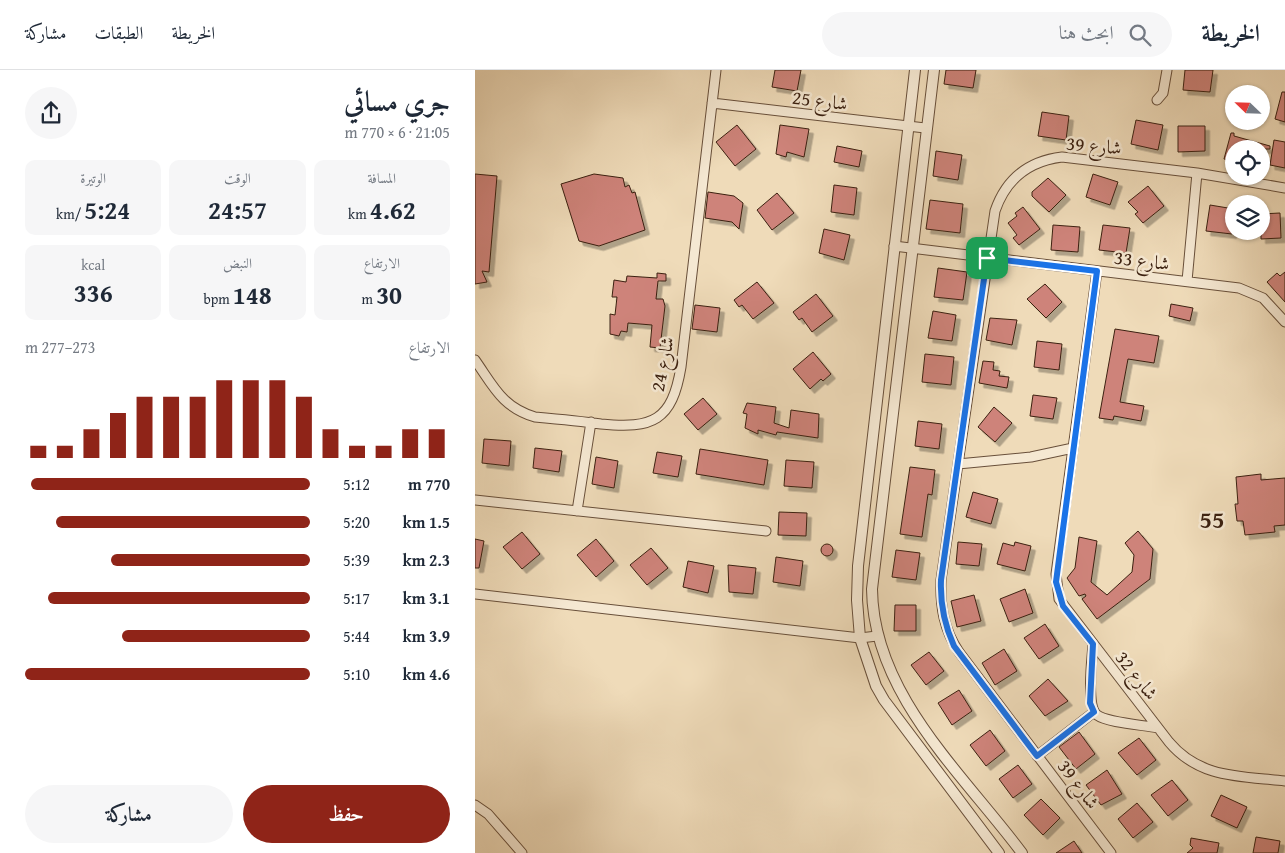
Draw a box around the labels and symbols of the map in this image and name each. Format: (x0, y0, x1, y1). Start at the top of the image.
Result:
street label: شارع 25 (791, 83, 849, 119)
north arrow (1225, 85, 1270, 130)
street label: شارع 39 (1065, 129, 1123, 163)
pin (966, 237, 1008, 279)
street label: شارع 33 (1113, 243, 1171, 279)
street label: شارع 24 (643, 334, 683, 394)
district label: 55 (1200, 502, 1224, 537)
street label: شارع 32 (1107, 645, 1165, 707)
street label: شارع 39 (1050, 753, 1107, 816)

